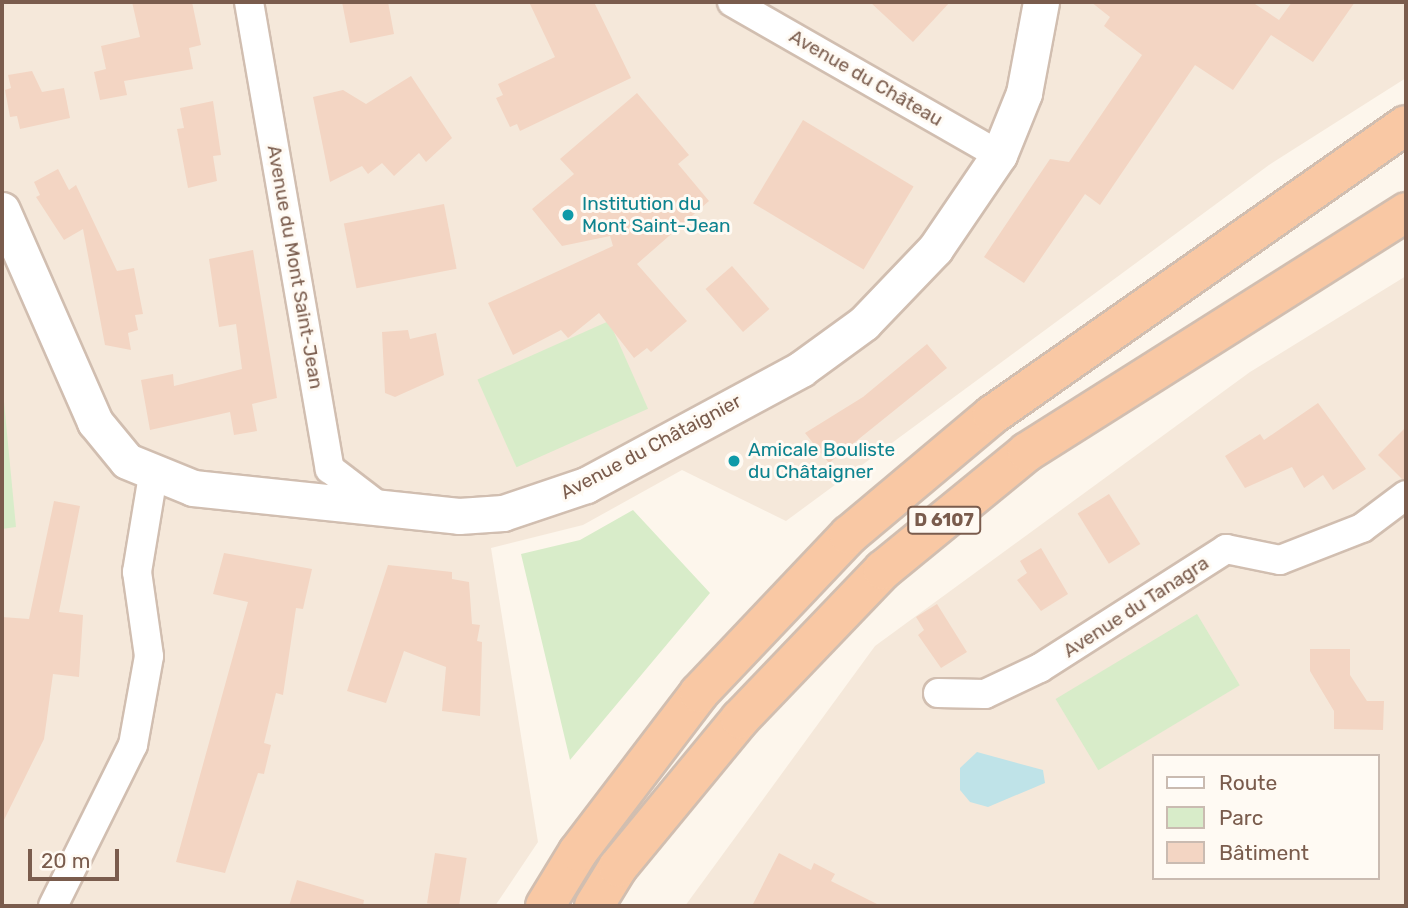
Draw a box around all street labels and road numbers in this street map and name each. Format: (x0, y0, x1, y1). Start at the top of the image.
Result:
street label: Avenue du Château (785, 25, 947, 131)
street label: Avenue du Mont Saint-Jean (262, 143, 328, 391)
street label: Avenue du Châtaignier (557, 390, 745, 504)
road number: D 6107 (906, 506, 982, 534)
street label: Avenue du Tanagra (1059, 551, 1213, 663)

